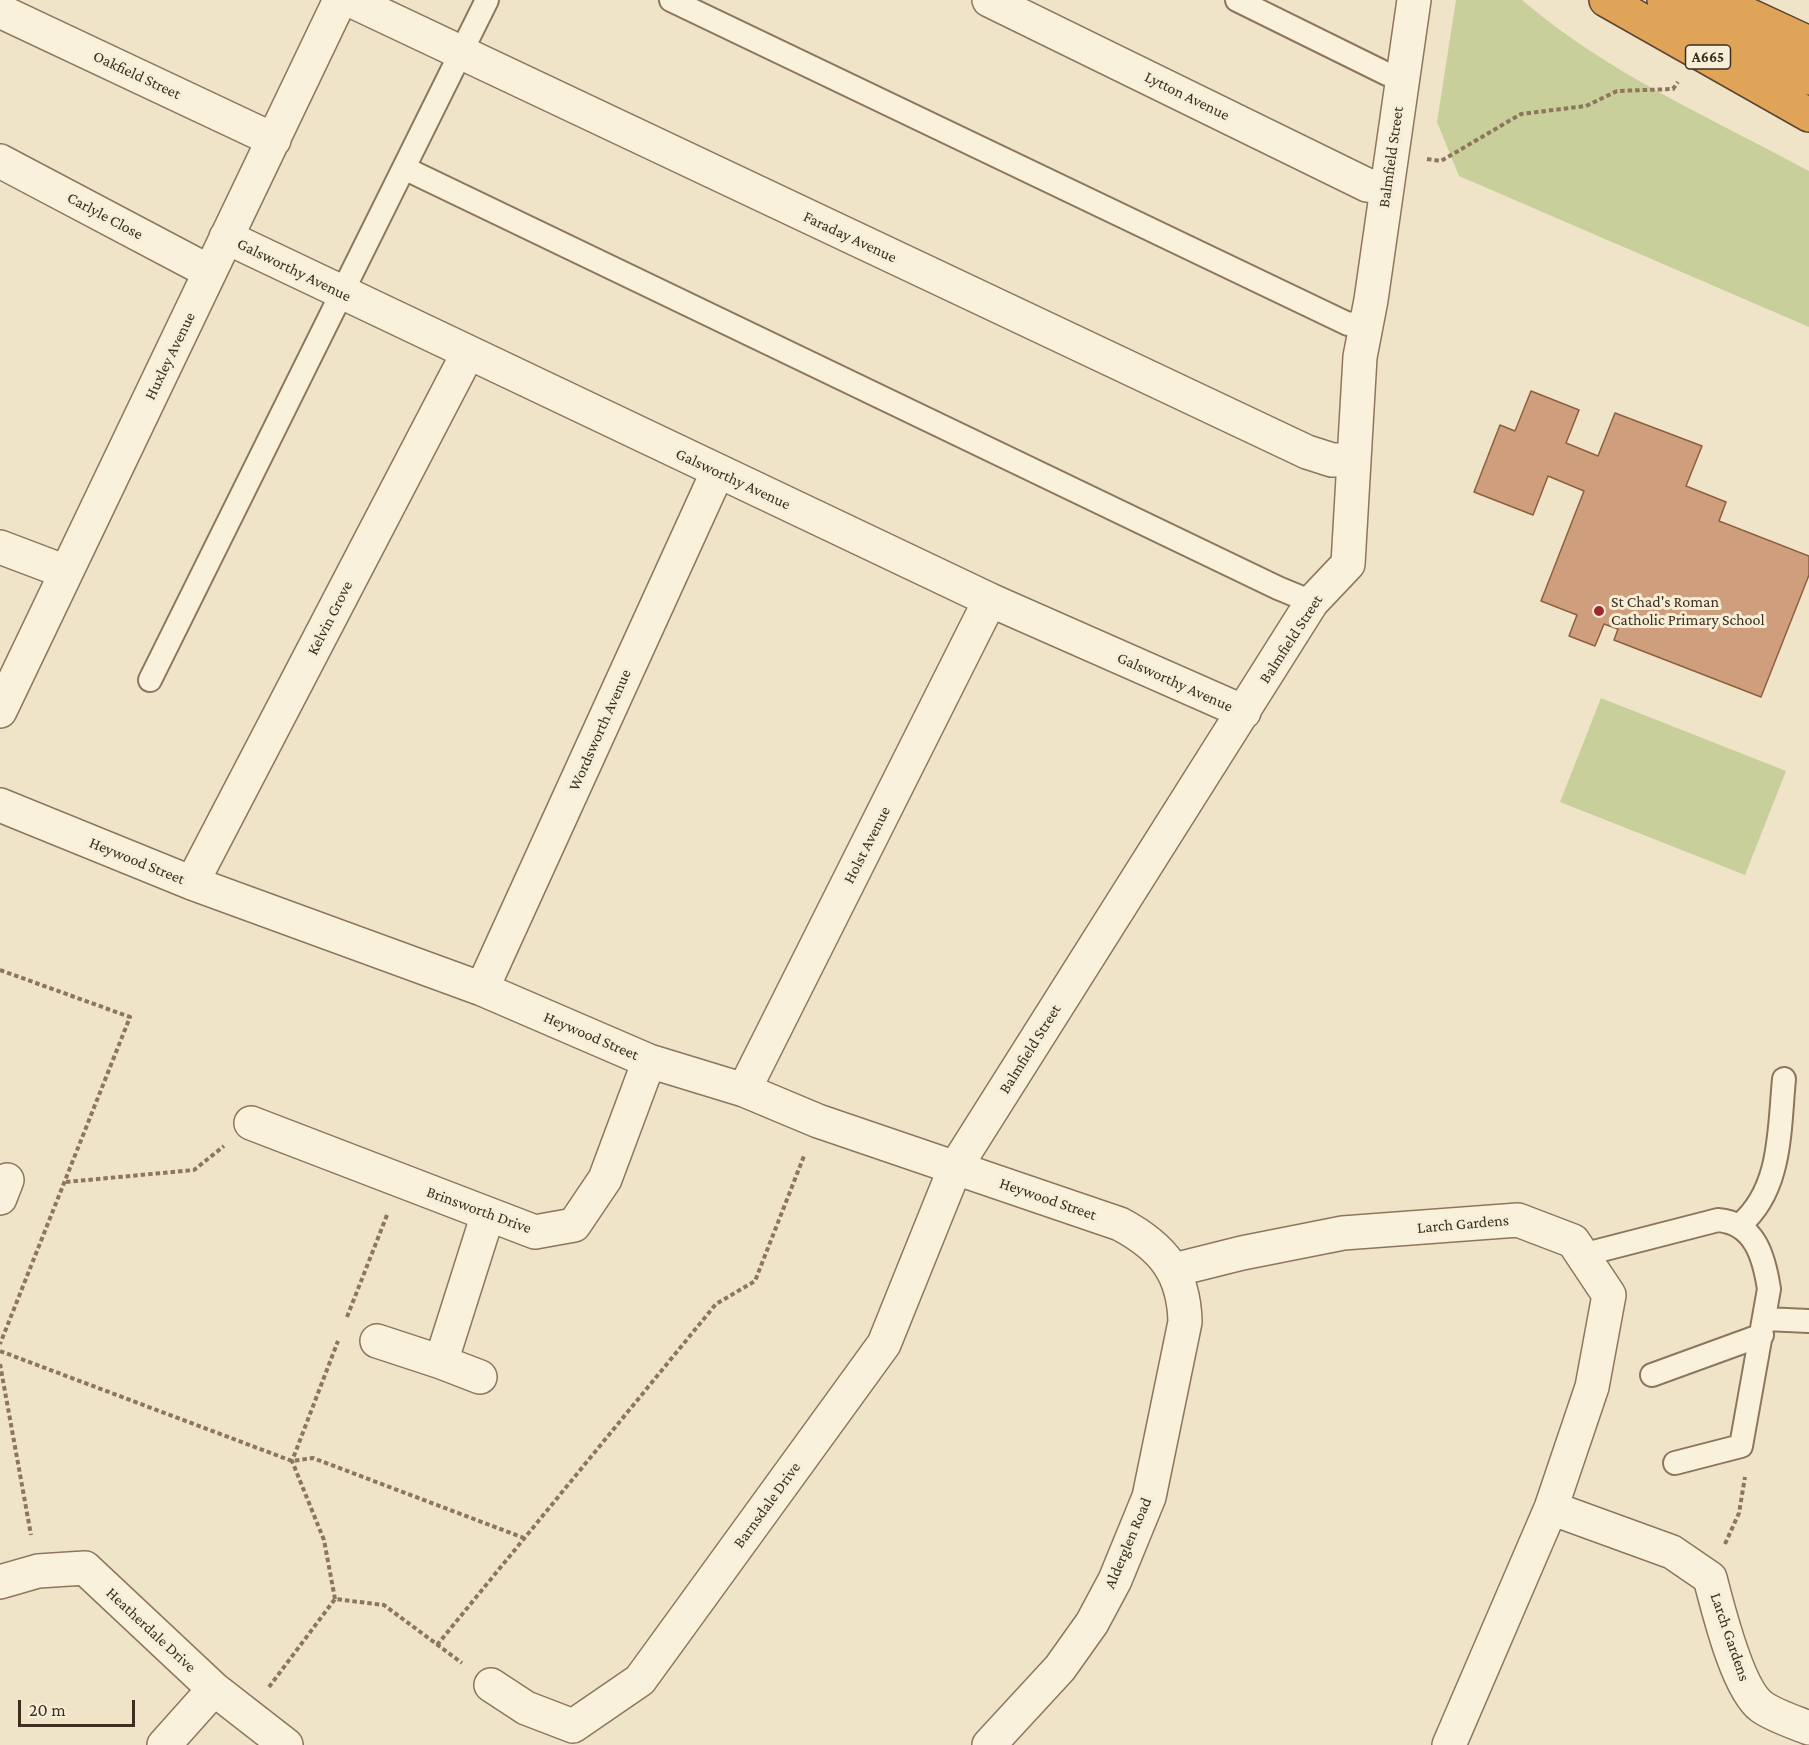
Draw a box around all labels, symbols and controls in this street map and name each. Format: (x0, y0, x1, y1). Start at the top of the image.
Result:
road number: A665 (1686, 45, 1730, 69)
street label: Oakfield Street (90, 46, 184, 104)
street label: Lytton Avenue (1141, 67, 1233, 125)
street label: Balmfield Street (1374, 105, 1408, 209)
street label: Carlyle Close (64, 188, 146, 244)
street label: Faraday Avenue (800, 207, 900, 267)
street label: Galsworthy Avenue (234, 234, 354, 306)
street label: Huxley Avenue (141, 309, 199, 403)
street label: Galsworthy Avenue (673, 444, 793, 514)
street label: Kelvin Grove (303, 578, 357, 658)
street label: Balmfield Street (1255, 591, 1327, 687)
place label: St Chad's Roman Catholic Primary School (1611, 592, 1765, 630)
marker: St Chad's Roman Catholic Primary School (1592, 604, 1606, 618)
street label: Galsworthy Avenue (1114, 648, 1236, 716)
street label: Wordsworth Avenue (565, 666, 635, 794)
street label: Holst Avenue (839, 803, 895, 887)
street label: Heywood Street (86, 833, 188, 889)
street label: Balmfield Street (995, 1001, 1065, 1097)
street label: Heywood Street (541, 1007, 641, 1065)
street label: Heywood Street (997, 1173, 1099, 1225)
street label: Brinsworth Drive (424, 1182, 534, 1238)
street label: Larch Gardens (1416, 1210, 1510, 1238)
street label: Barnsdale Drive (729, 1458, 805, 1552)
street label: Alderglen Road (1100, 1495, 1156, 1591)
street label: Heatherdale Drive (102, 1583, 200, 1677)
street label: Larch Gardens (1706, 1590, 1754, 1684)
scale bar (21, 1688, 138, 1726)
text: 20 m (29, 1700, 66, 1720)

